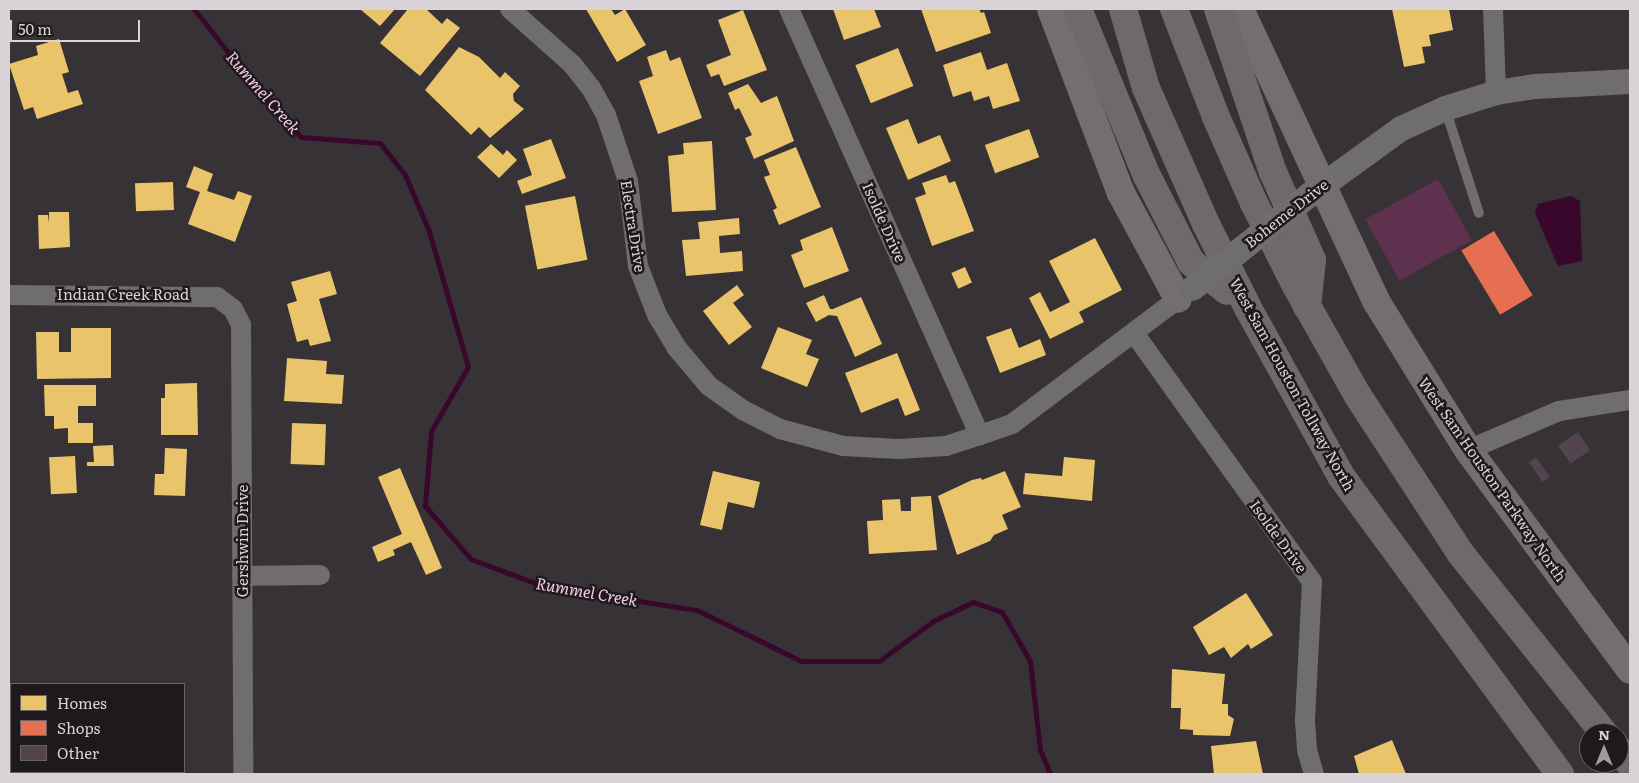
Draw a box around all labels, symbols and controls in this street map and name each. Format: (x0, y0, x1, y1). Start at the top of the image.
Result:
scale bar (12, 10, 142, 42)
text: 50 m (18, 17, 52, 40)
water label: Rummel Creek (223, 47, 305, 137)
street label: Boheme Drive (1241, 175, 1331, 251)
street label: Electra Drive (618, 179, 650, 273)
street label: Isolde Drive (859, 179, 911, 265)
street label: West Sam Houston Tollway North (1227, 274, 1359, 494)
street label: Indian Creek Road (57, 285, 189, 303)
street label: West Sam Houston Parkway North (1415, 373, 1571, 585)
street label: Gershwin Drive (233, 485, 251, 597)
street label: Isolde Drive (1247, 496, 1311, 576)
water label: Rummel Creek (535, 573, 639, 609)
legend (10, 683, 185, 773)
text: Homes (57, 691, 107, 714)
text: Shops (57, 716, 100, 739)
north arrow (1579, 723, 1629, 773)
text: N (1598, 724, 1610, 744)
text: Other (57, 741, 99, 764)

